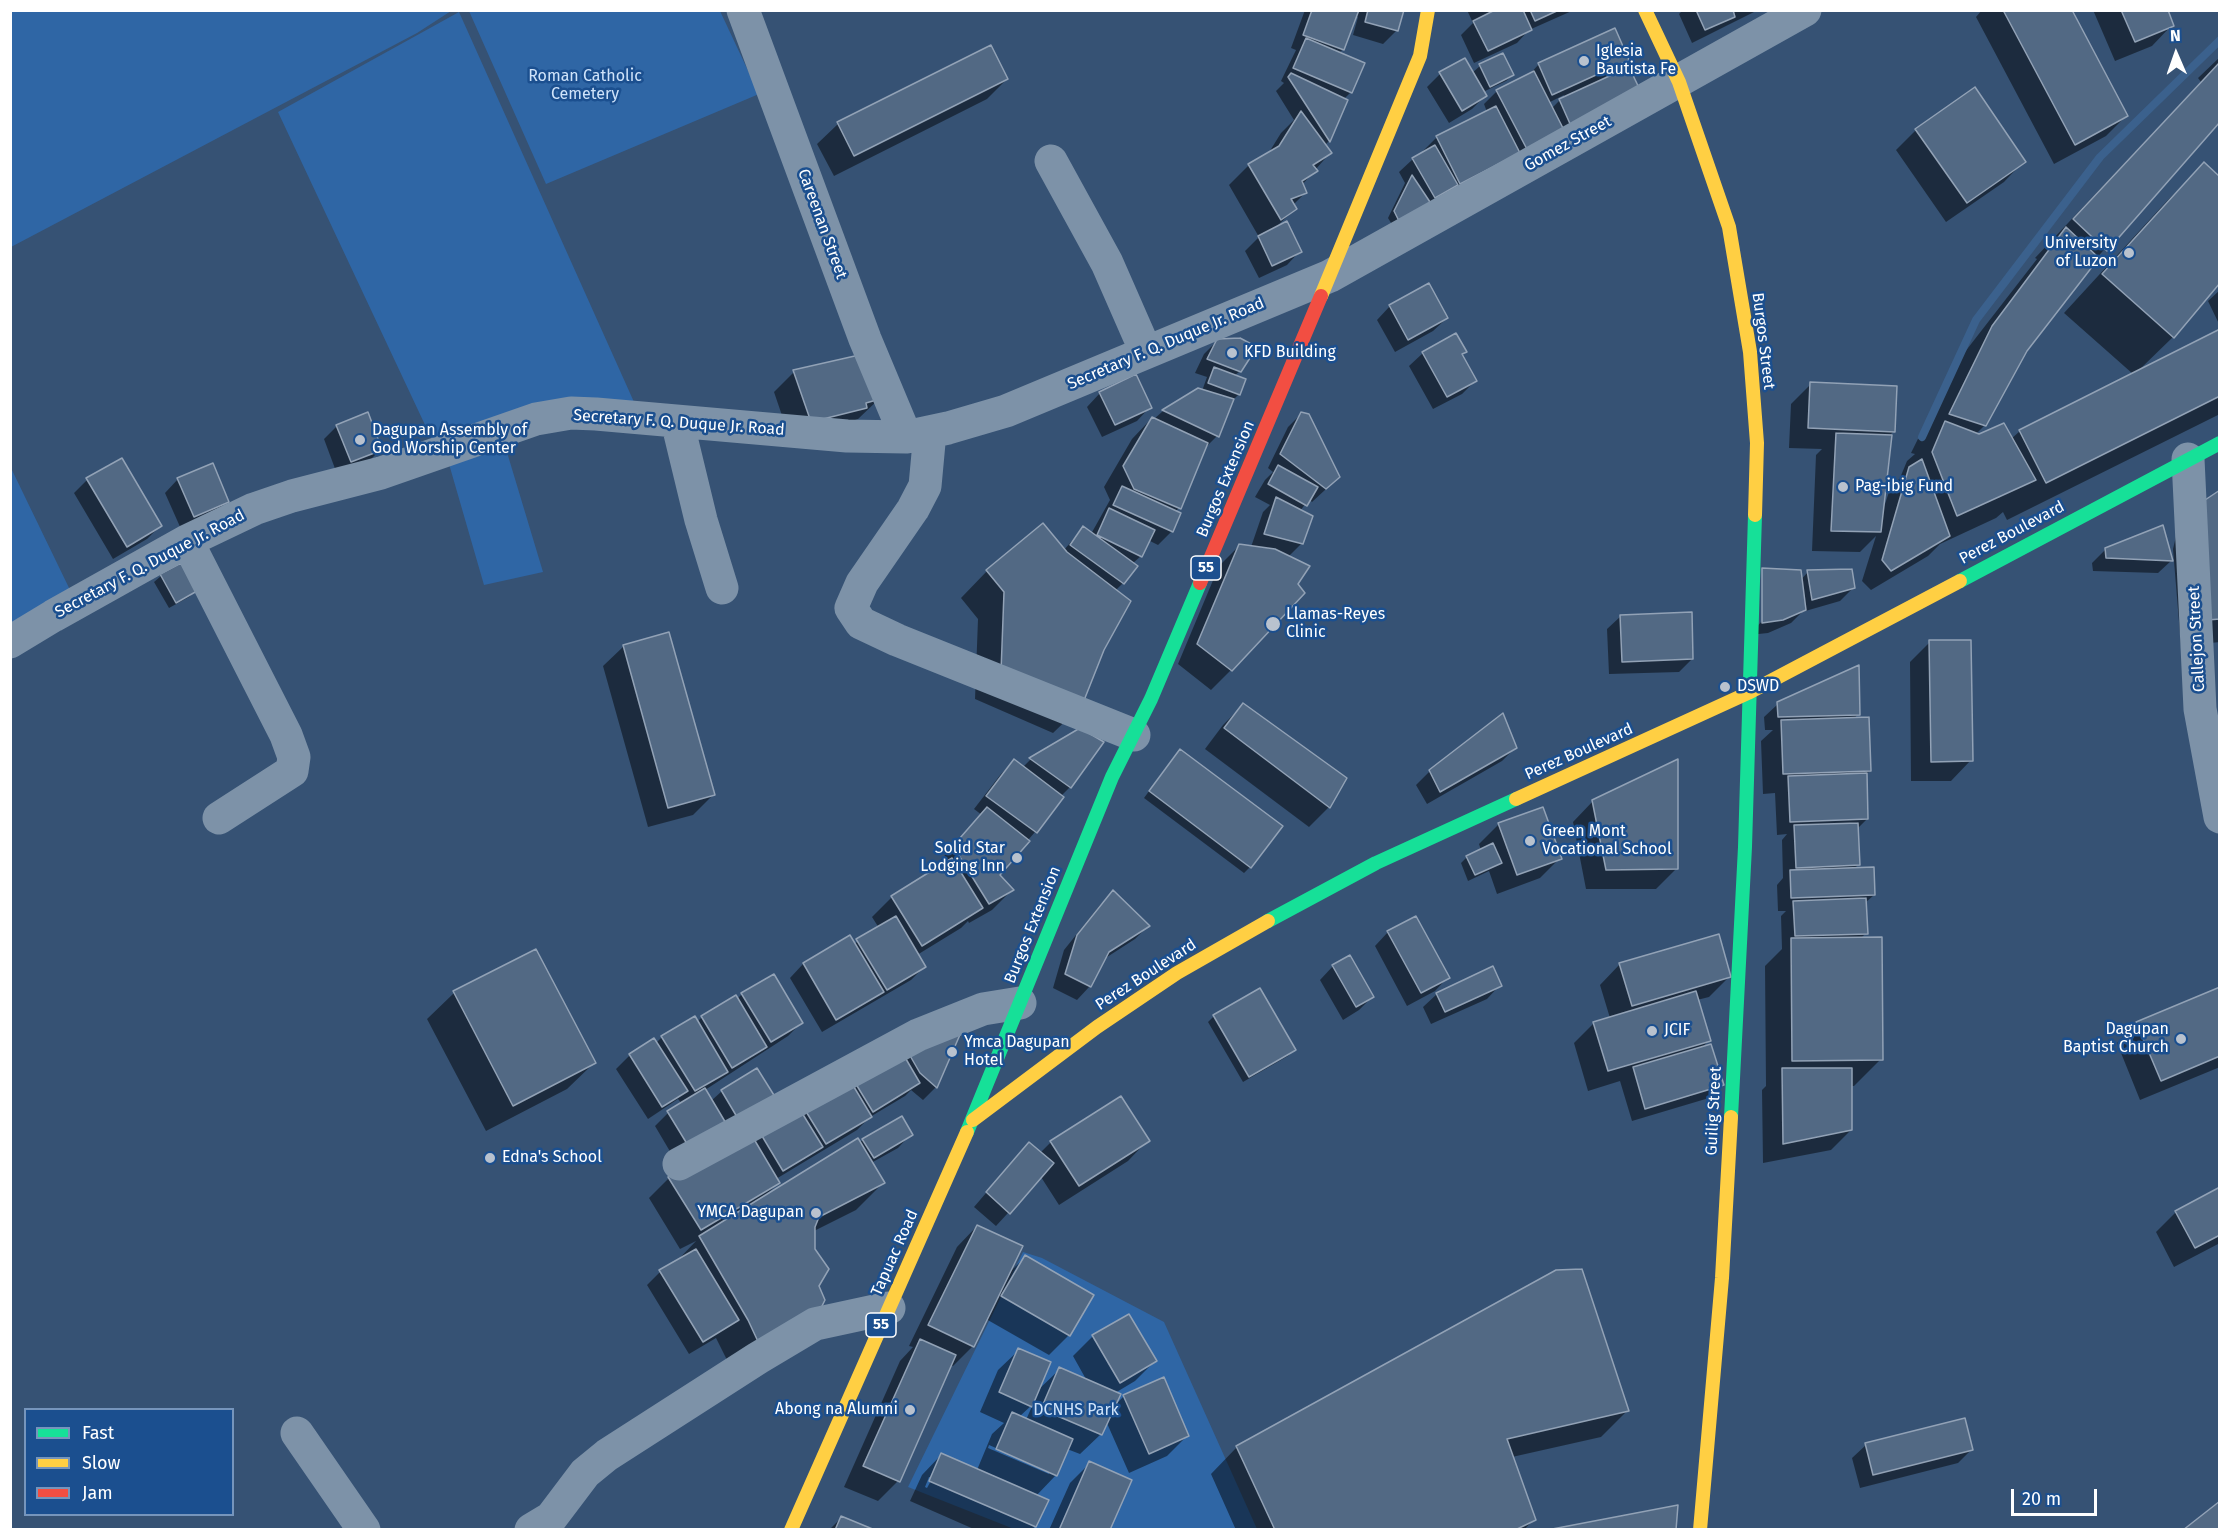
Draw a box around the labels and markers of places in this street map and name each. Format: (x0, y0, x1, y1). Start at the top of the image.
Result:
place label: Iglesia Bautista Fe (1596, 42, 1676, 80)
marker: Iglesia Bautista Fe (1577, 54, 1591, 68)
place label: University of Luzon (2045, 234, 2117, 272)
marker: University of Luzon (2122, 246, 2136, 260)
place label: KFD Building (1244, 343, 1336, 363)
marker: KFD Building (1225, 346, 1239, 360)
place label: Dagupan Assembly of God Worship Center (372, 421, 527, 459)
marker: Dagupan Assembly of God Worship Center (353, 433, 367, 447)
place label: Pag-ibig Fund (1855, 477, 1953, 497)
marker: Pag-ibig Fund (1836, 480, 1850, 494)
place label: Llamas-Reyes Clinic (1286, 605, 1385, 643)
marker: Llamas-Reyes Clinic (1264, 615, 1282, 633)
place label: DSWD (1737, 677, 1779, 697)
marker: DSWD (1718, 680, 1732, 694)
place label: Green Mont Vocational School (1542, 822, 1672, 860)
marker: Green Mont Vocational School (1523, 834, 1537, 848)
place label: Solid Star Lodging Inn (920, 839, 1005, 877)
marker: Solid Star Lodging Inn (1010, 851, 1024, 865)
place label: Dagupan Baptist Church (2063, 1020, 2169, 1058)
place label: JCIF (1664, 1021, 1690, 1041)
marker: JCIF (1645, 1024, 1659, 1038)
marker: Dagupan Baptist Church (2174, 1032, 2188, 1046)
place label: Ymca Dagupan Hotel (964, 1033, 1070, 1071)
marker: Ymca Dagupan Hotel (945, 1045, 959, 1059)
place label: Edna's School (502, 1148, 602, 1168)
marker: Edna's School (483, 1151, 497, 1165)
place label: YMCA Dagupan (697, 1203, 804, 1223)
marker: YMCA Dagupan (809, 1206, 823, 1220)
place label: Abong na Alumni (775, 1400, 898, 1420)
marker: Abong na Alumni (903, 1403, 917, 1417)

